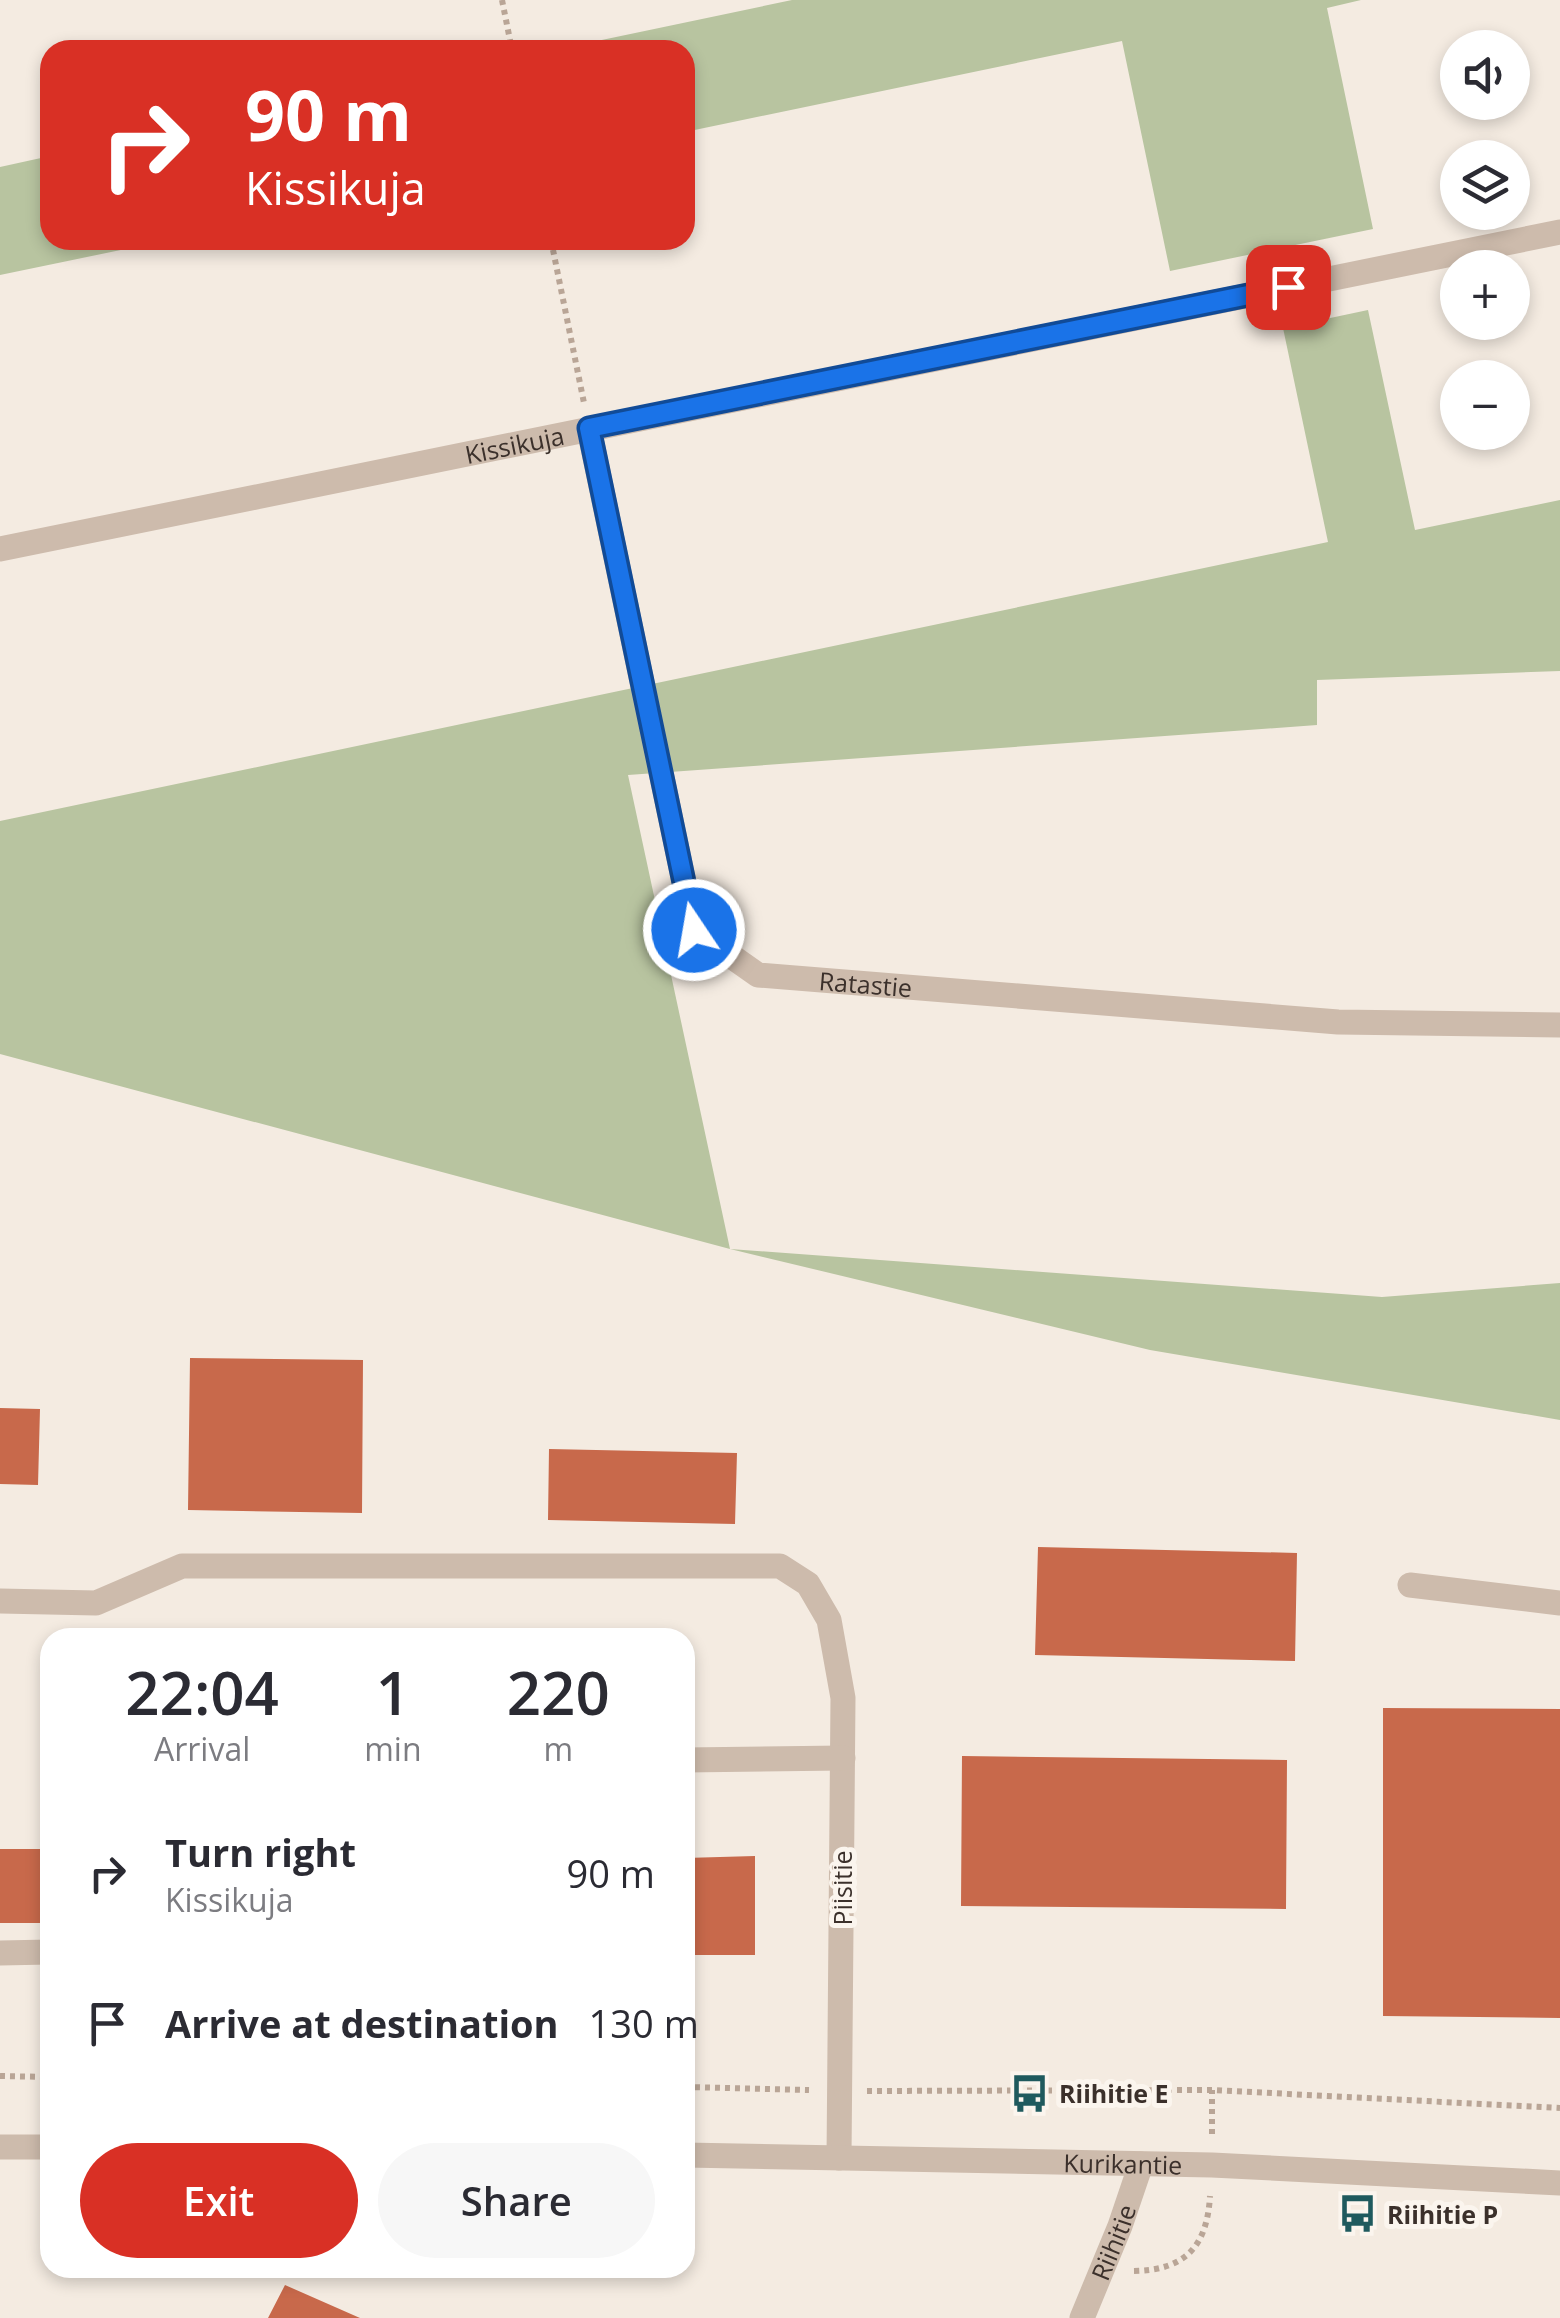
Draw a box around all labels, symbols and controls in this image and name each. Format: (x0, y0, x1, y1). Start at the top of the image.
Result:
map controls (1440, 30, 1530, 450)
button: sound (1440, 30, 1530, 120)
text: 90 m (245, 66, 412, 162)
icon: right (80, 80, 210, 210)
button: layers (1440, 140, 1530, 230)
text: Kissikuja (245, 157, 426, 218)
pin (1246, 245, 1331, 330)
button: + (1440, 250, 1530, 340)
icon: arrive (1261, 260, 1316, 315)
button: − (1440, 360, 1530, 450)
street label: Kissikuja (462, 418, 567, 471)
position arrow (642, 878, 746, 982)
street label: Ratastie (818, 963, 913, 1004)
text: 22:04 (125, 1651, 279, 1733)
text: 1 (376, 1651, 410, 1733)
text: 220 (507, 1651, 610, 1733)
text: Arrival (154, 1727, 250, 1770)
text: min (364, 1727, 422, 1770)
text: m (543, 1727, 573, 1770)
text: Turn right (165, 1826, 356, 1878)
icon: right (80, 1846, 135, 1901)
text: 90 m (566, 1847, 655, 1899)
street label: Piisitie (825, 1850, 859, 1926)
text: Kissikuja (165, 1878, 294, 1921)
icon: arrive (80, 1996, 135, 2051)
text: Arrive at destination (165, 1997, 559, 2049)
text: 130 m (589, 1997, 699, 2049)
bus stop icon: Riihitie E (1008, 2072, 1050, 2114)
place label: Riihitie E (1059, 2076, 1169, 2110)
button: Exit (80, 2143, 358, 2258)
button: Share (378, 2143, 655, 2258)
street label: Kurikantie (1063, 2145, 1183, 2181)
bus stop icon: Riihitie P (1336, 2193, 1378, 2235)
place label: Riihitie P (1387, 2197, 1498, 2231)
street label: Riihitie (1083, 2200, 1143, 2285)

